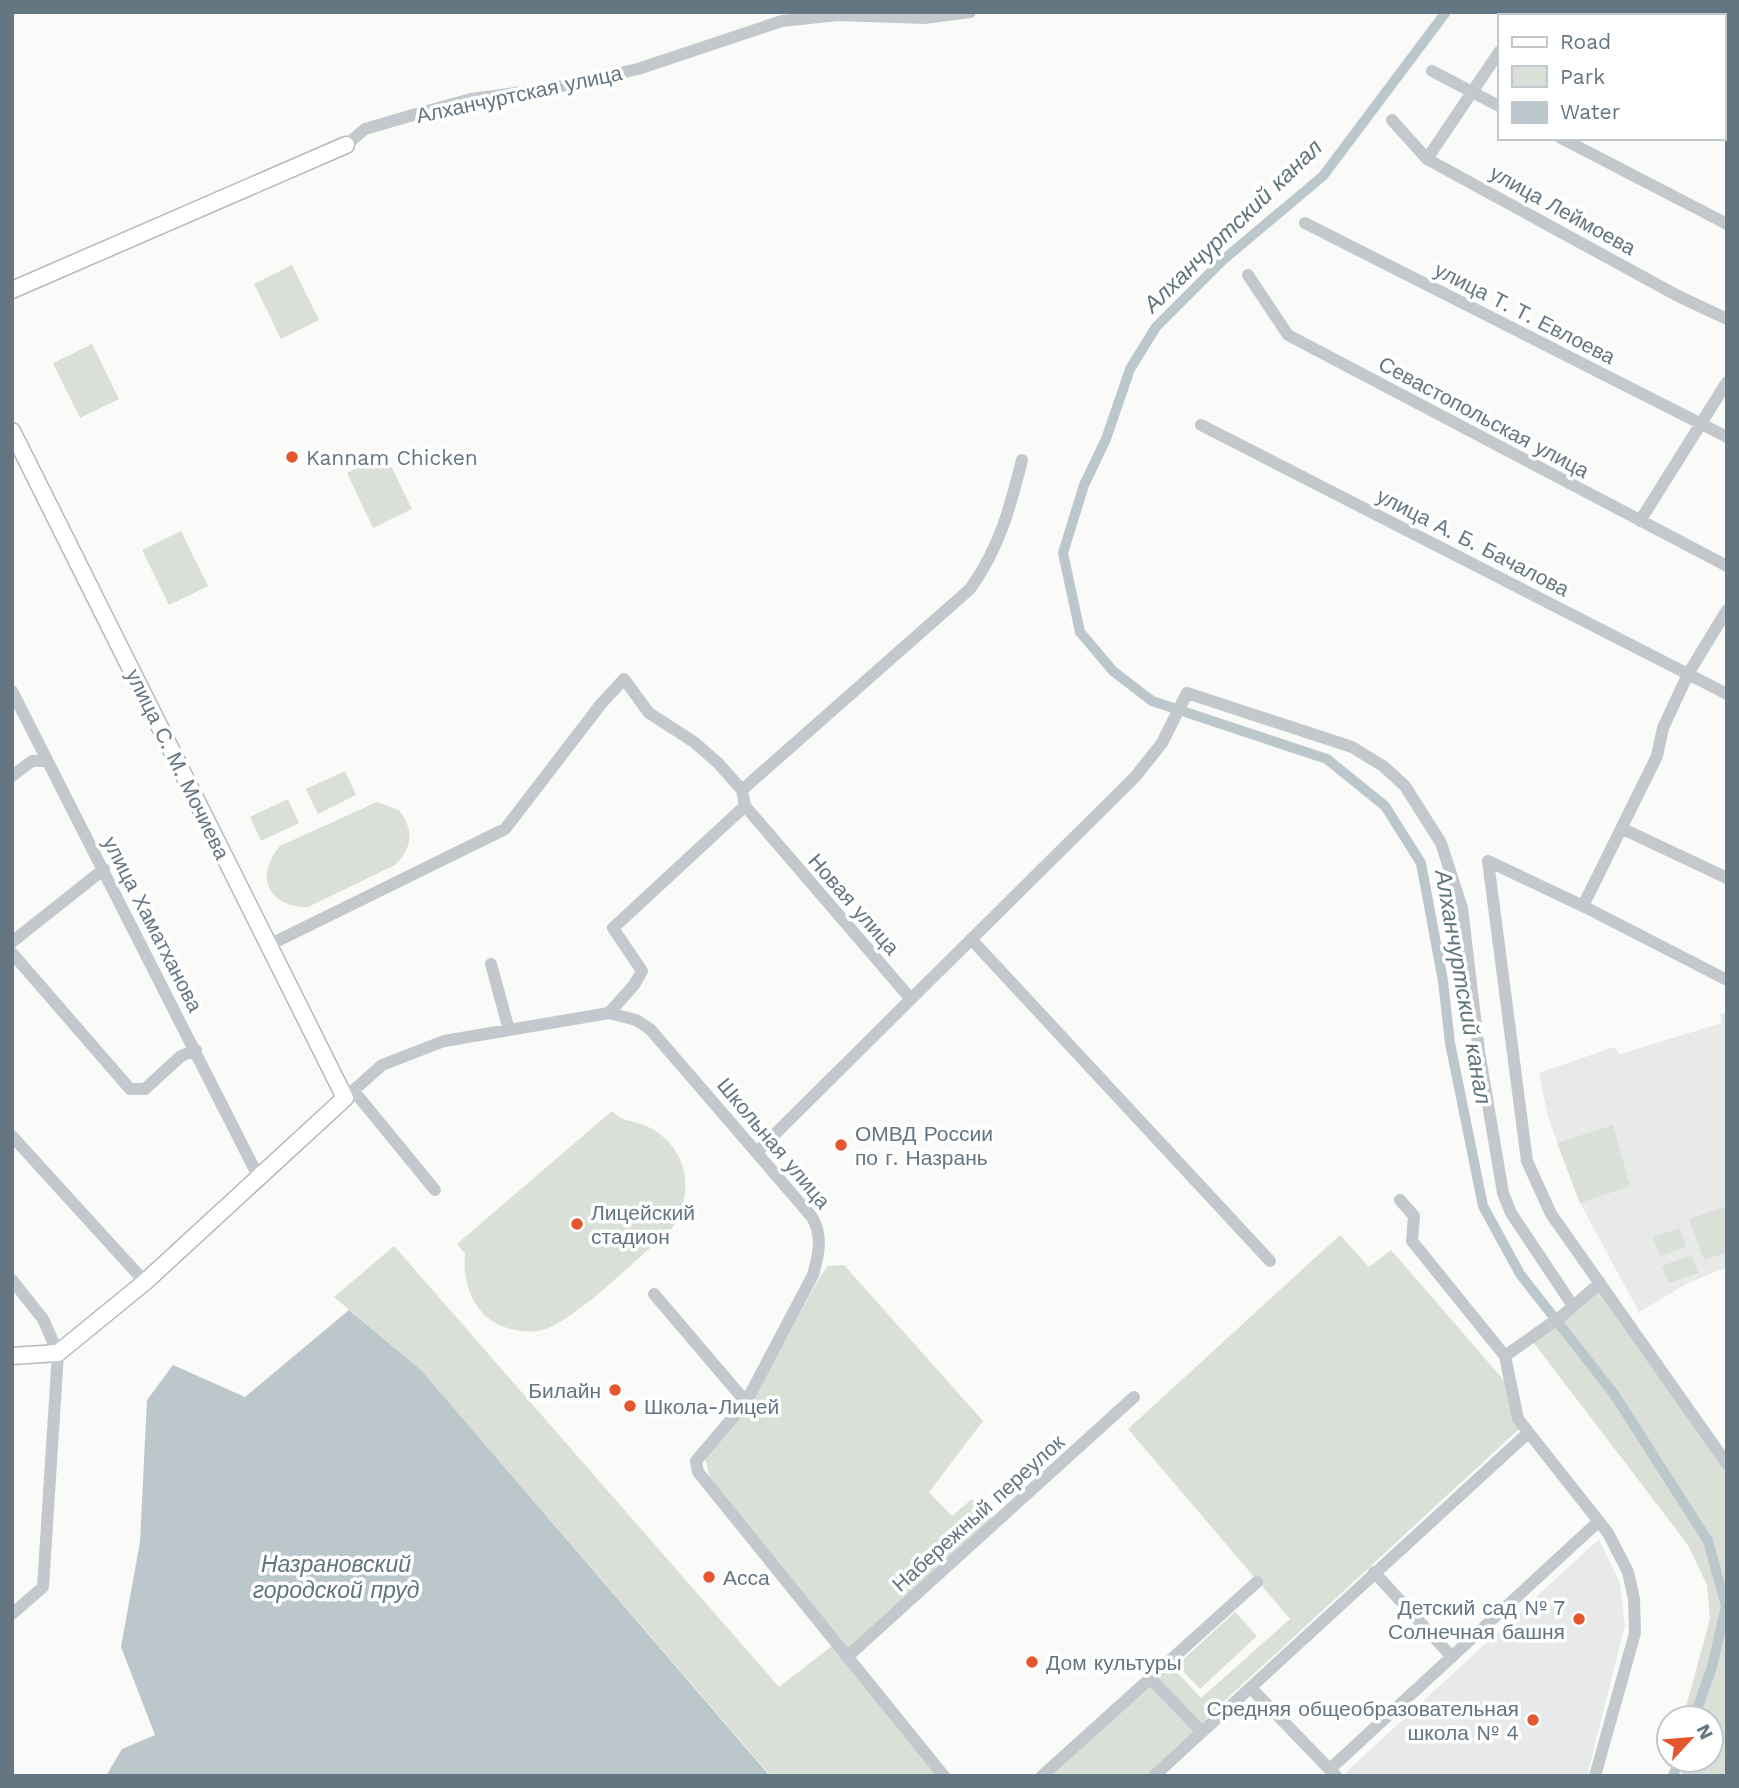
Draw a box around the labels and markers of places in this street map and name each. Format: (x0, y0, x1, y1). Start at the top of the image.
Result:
place label: Kannam Chicken (306, 445, 478, 470)
marker: Kannam Chicken (284, 449, 300, 465)
place label: ОМВД России по г. Назрань (855, 1121, 993, 1170)
marker: ОМВД России по г. Назрань (833, 1137, 849, 1153)
place label: Лицейский стадион (591, 1200, 695, 1249)
marker: Лицейский стадион (569, 1216, 585, 1232)
place label: Билайн (528, 1378, 601, 1403)
marker: Билайн (607, 1382, 623, 1398)
place label: Школа-Лицей (644, 1394, 779, 1419)
marker: Школа-Лицей (622, 1398, 638, 1414)
place label: Асса (723, 1565, 770, 1590)
marker: Асса (701, 1569, 717, 1585)
place label: Детский сад № 7 Солнечная башня (1388, 1595, 1565, 1644)
marker: Детский сад № 7 Солнечная башня (1571, 1611, 1587, 1627)
place label: Дом культуры (1046, 1650, 1182, 1675)
marker: Дом культуры (1024, 1654, 1040, 1670)
place label: Средняя общеобразовательная школа № 4 (1207, 1696, 1519, 1745)
marker: Средняя общеобразовательная школа № 4 (1525, 1712, 1541, 1728)

